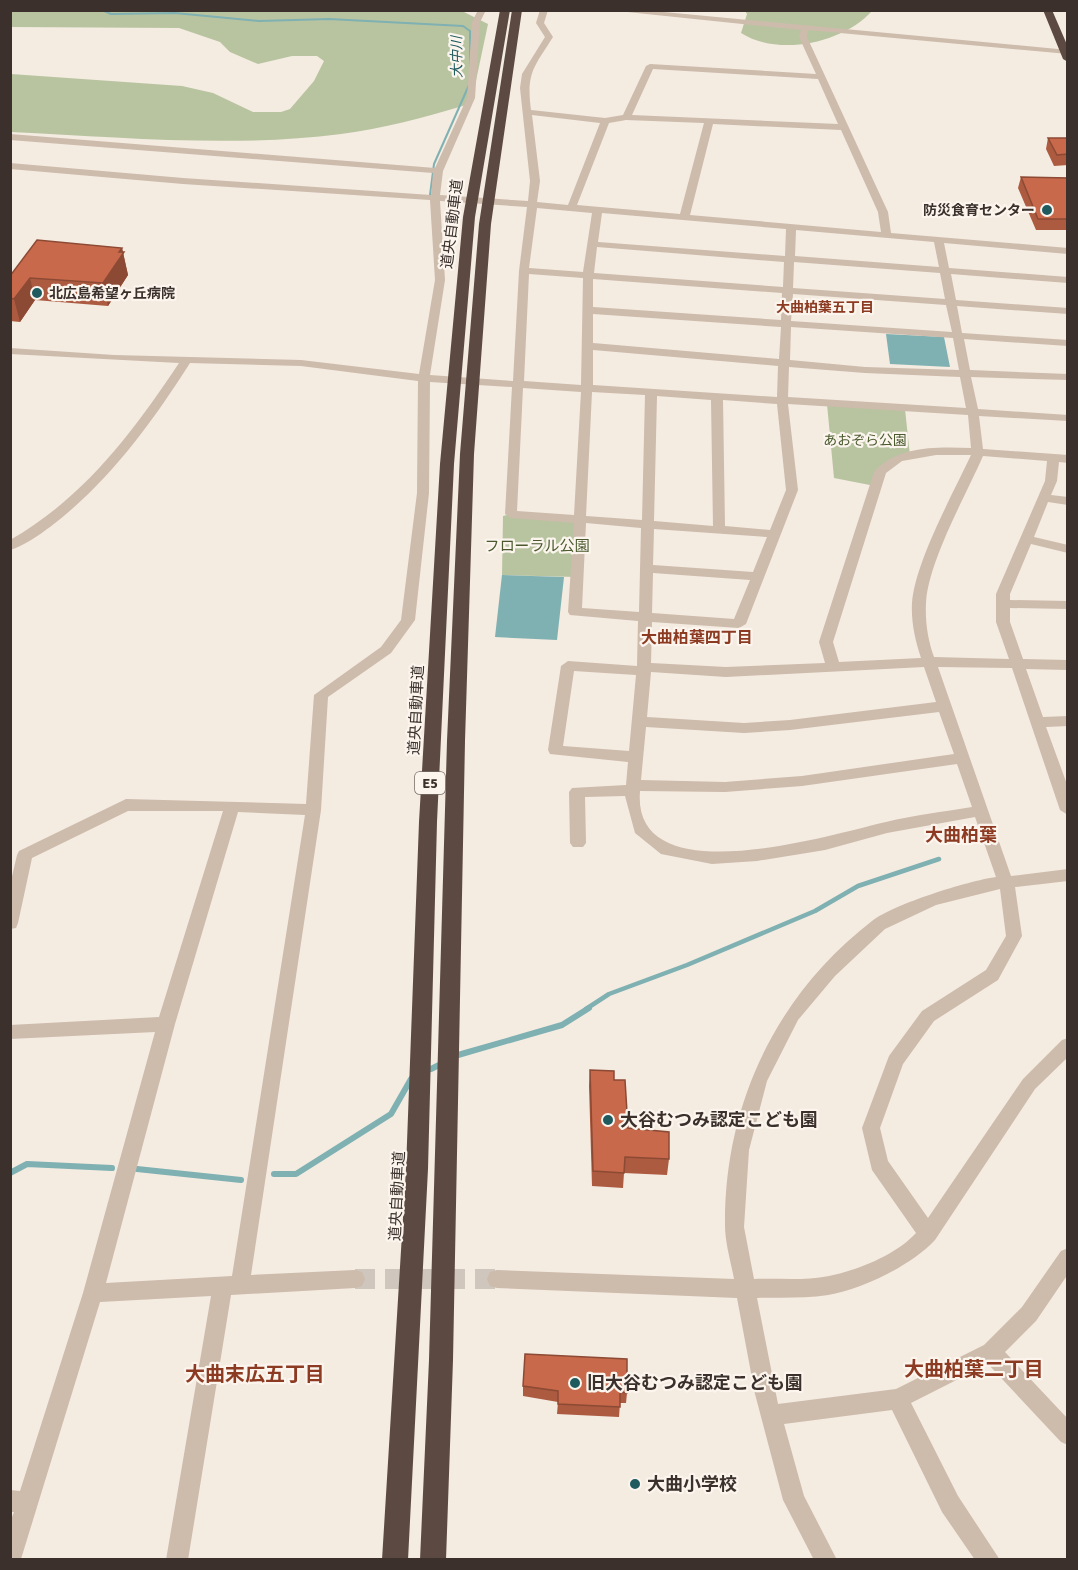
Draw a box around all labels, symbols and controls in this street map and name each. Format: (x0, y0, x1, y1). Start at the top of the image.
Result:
water label: 大中川 (448, 34, 466, 78)
street label: 道央自動車道 (438, 178, 466, 270)
place label: 防災食育センター (923, 202, 1035, 219)
marker: 防災食育センター (1040, 203, 1054, 217)
place label: 北広島希望ヶ丘病院 (49, 285, 175, 302)
marker: 北広島希望ヶ丘病院 (30, 286, 44, 300)
district label: 大曲柏葉五丁目 (776, 299, 874, 316)
park label: あおぞら公園 (823, 432, 907, 449)
park label: フローラル公園 (484, 537, 590, 555)
district label: 大曲柏葉四丁目 (641, 628, 753, 648)
street label: 道央自動車道 (405, 665, 427, 755)
road number: E5 (415, 772, 445, 794)
district label: 大曲柏葉 (925, 824, 997, 846)
place label: 大谷むつみ認定こども園 (620, 1109, 818, 1131)
marker: 大谷むつみ認定こども園 (601, 1113, 615, 1127)
street label: 道央自動車道 (386, 1151, 408, 1241)
district label: 大曲柏葉二丁目 (904, 1357, 1044, 1382)
district label: 大曲末広五丁目 (185, 1362, 325, 1387)
place label: 旧大谷むつみ認定こども園 (587, 1372, 803, 1394)
marker: 旧大谷むつみ認定こども園 (568, 1376, 582, 1390)
place label: 大曲小学校 (647, 1473, 737, 1495)
marker: 大曲小学校 (628, 1477, 642, 1491)

